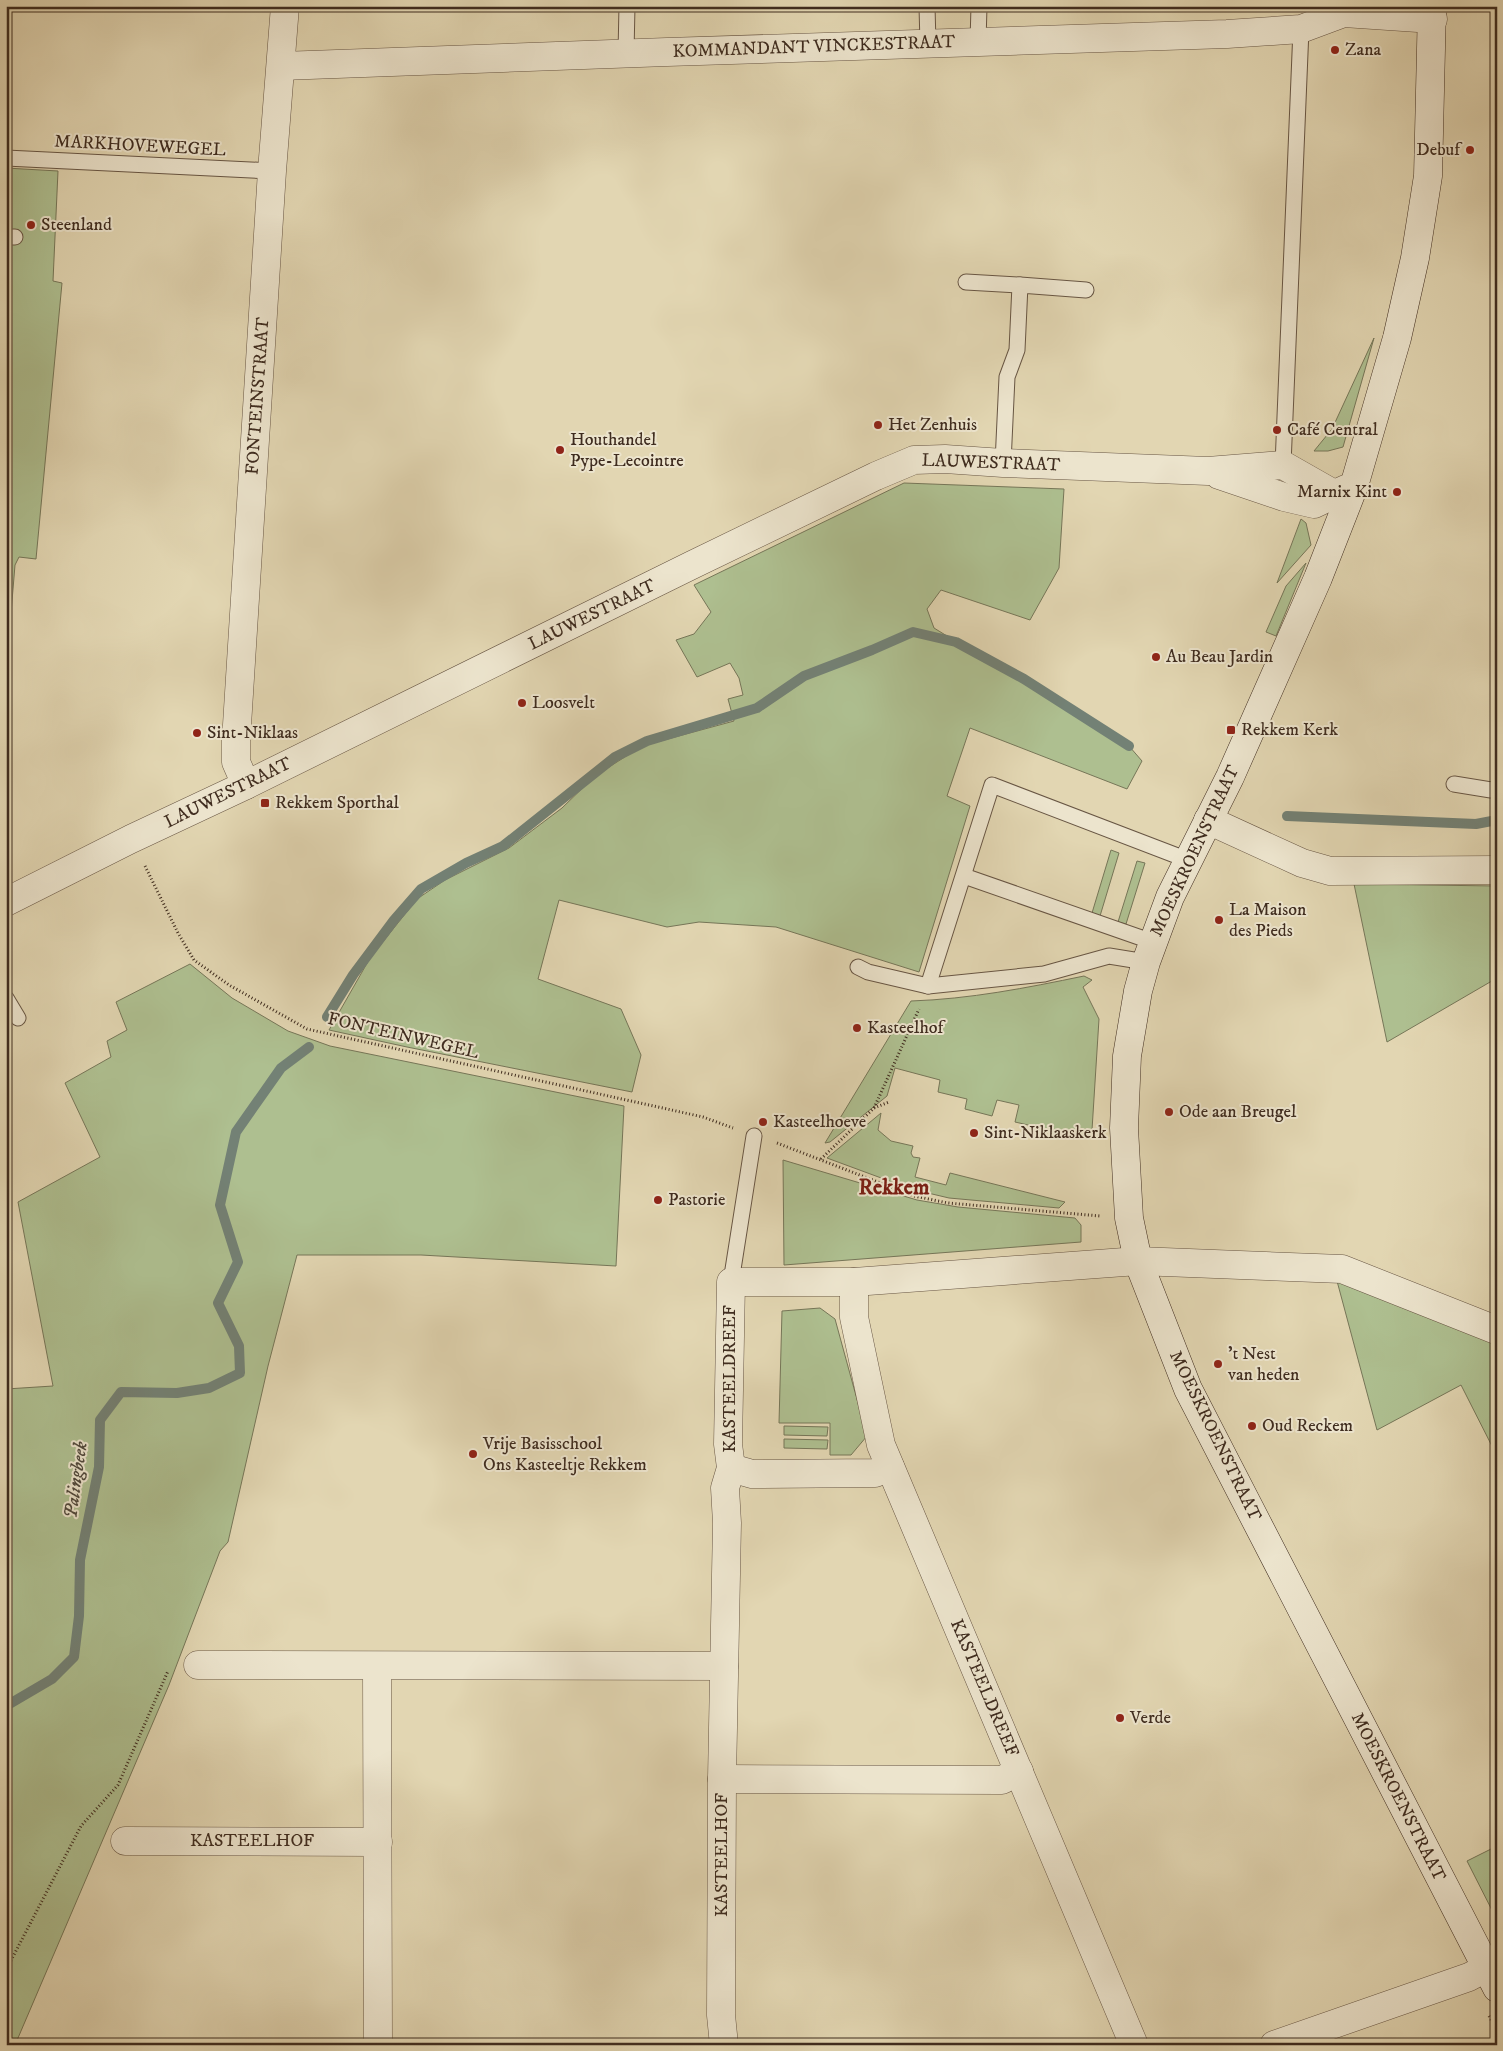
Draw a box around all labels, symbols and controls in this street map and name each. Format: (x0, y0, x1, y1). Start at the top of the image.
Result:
street label: KOMMANDANT VINCKESTRAAT (672, 31, 956, 63)
place label: Zana (1345, 39, 1382, 61)
marker: Zana (1329, 44, 1341, 56)
street label: MARKHOVEWEGEL (54, 131, 226, 161)
place label: Debuf (1416, 139, 1463, 161)
marker: Debuf (1464, 144, 1476, 156)
place label: Steenland (41, 214, 112, 236)
marker: Steenland (25, 219, 37, 231)
street label: FONTEINSTRAAT (242, 316, 275, 476)
place label: Het Zenhuis (888, 414, 977, 436)
marker: Het Zenhuis (872, 419, 884, 431)
place label: Café Central (1287, 419, 1378, 441)
marker: Café Central (1271, 424, 1283, 436)
place label: Houthandel Pype-Lecointre (570, 429, 684, 472)
marker: Houthandel Pype-Lecointre (554, 444, 566, 456)
street label: LAUWESTRAAT (921, 450, 1061, 476)
place label: Marnix Kint (1297, 481, 1387, 503)
marker: Marnix Kint (1391, 486, 1403, 498)
street label: LAUWESTRAAT (525, 575, 659, 655)
place label: Au Beau Jardin (1166, 646, 1274, 668)
marker: Au Beau Jardin (1150, 651, 1162, 663)
place label: Loosvelt (532, 692, 595, 714)
marker: Loosvelt (516, 697, 528, 709)
place label: Rekkem Kerk (1241, 719, 1338, 741)
place label: Sint-Niklaas (207, 722, 298, 744)
marker: Rekkem Kerk (1225, 724, 1237, 736)
marker: Sint-Niklaas (191, 727, 203, 739)
street label: LAUWESTRAAT (161, 753, 295, 833)
street label: MOESKROENSTRAAT (1146, 761, 1245, 940)
place label: Rekkem Sporthal (275, 792, 400, 814)
marker: Rekkem Sporthal (259, 797, 271, 809)
place label: La Maison des Pieds (1229, 899, 1307, 942)
marker: La Maison des Pieds (1213, 914, 1225, 926)
street label: FONTEINWEGEL (325, 1008, 481, 1064)
place label: Kasteelhof (867, 1017, 946, 1039)
marker: Kasteelhof (851, 1022, 863, 1034)
place label: Ode aan Breugel (1179, 1101, 1297, 1123)
marker: Ode aan Breugel (1163, 1106, 1175, 1118)
place label: Kasteelhoeve (773, 1111, 866, 1133)
marker: Kasteelhoeve (757, 1116, 769, 1128)
place label: Sint-Niklaaskerk (984, 1122, 1107, 1144)
marker: Sint-Niklaaskerk (968, 1127, 980, 1139)
district label: Rekkem (859, 1174, 930, 1201)
place label: Pastorie (668, 1189, 725, 1211)
marker: Pastorie (652, 1194, 664, 1206)
street label: KASTEELDREEF (719, 1305, 741, 1453)
place label: 't Nest van heden (1227, 1343, 1300, 1386)
street label: MOESKROENSTRAAT (1164, 1347, 1266, 1525)
marker: 't Nest van heden (1212, 1358, 1224, 1370)
place label: Oud Reckem (1262, 1415, 1353, 1437)
marker: Oud Reckem (1246, 1420, 1258, 1432)
place label: Vrije Basisschool Ons Kasteeltje Rekkem (482, 1433, 647, 1476)
water label: Palingbeek (59, 1440, 93, 1520)
marker: Vrije Basisschool Ons Kasteeltje Rekkem (467, 1448, 479, 1460)
street label: KASTEELDREEF (945, 1616, 1023, 1760)
place label: Verde (1129, 1707, 1171, 1729)
street label: MOESKROENSTRAAT (1346, 1709, 1450, 1885)
marker: Verde (1114, 1712, 1126, 1724)
street label: KASTEELHOF (711, 1793, 733, 1917)
street label: KASTEELHOF (190, 1830, 314, 1852)

